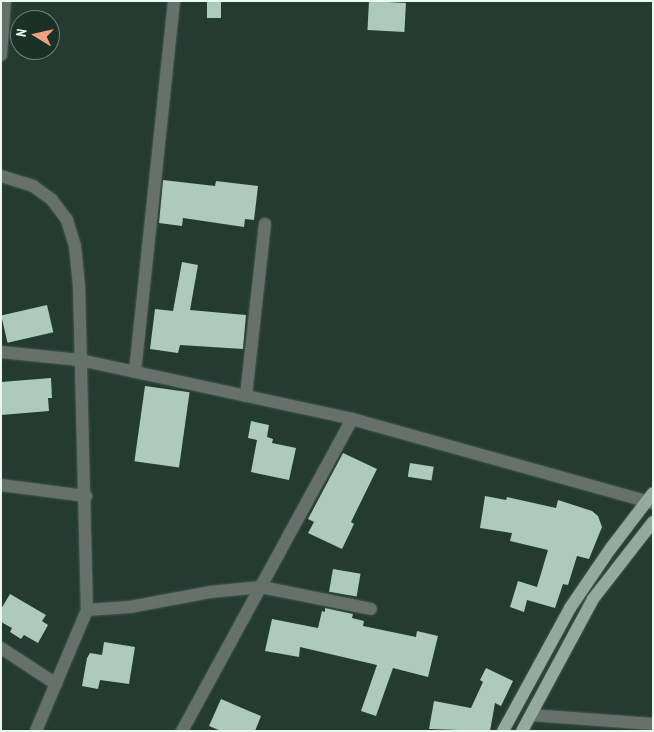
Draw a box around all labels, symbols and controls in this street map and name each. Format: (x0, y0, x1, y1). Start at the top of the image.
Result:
north arrow (10, 10, 60, 60)
text: N (12, 28, 31, 38)

